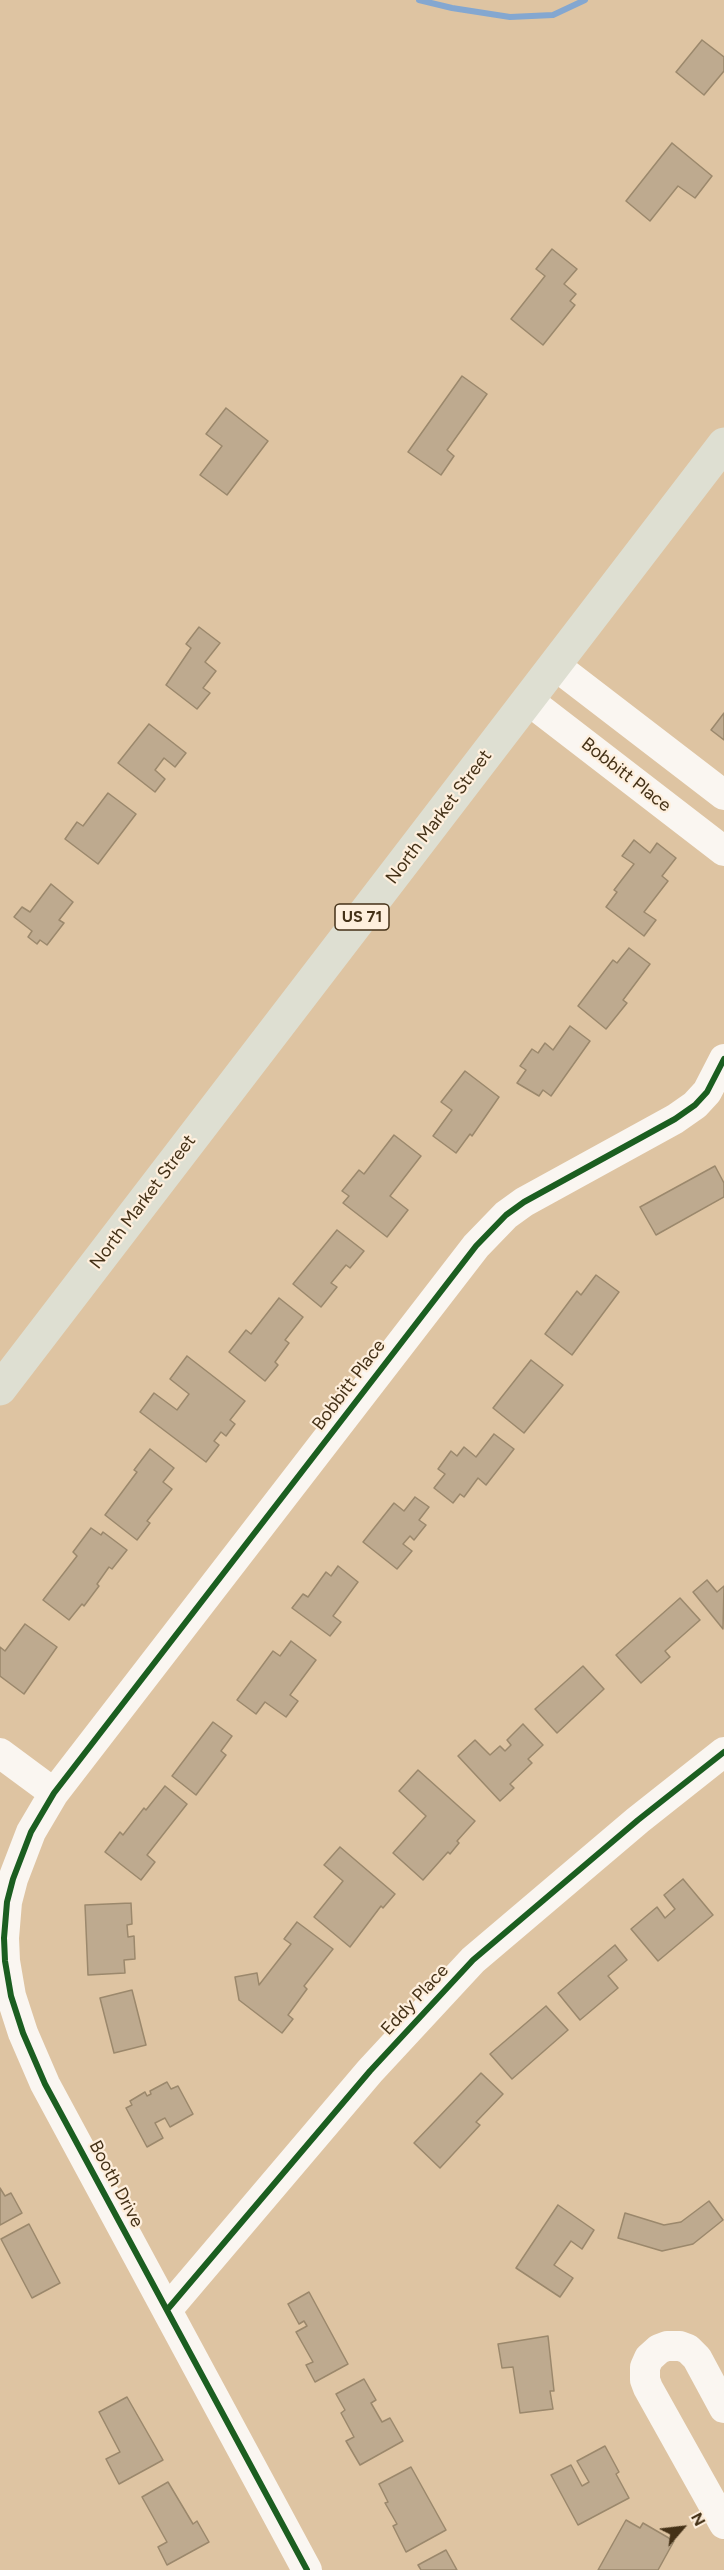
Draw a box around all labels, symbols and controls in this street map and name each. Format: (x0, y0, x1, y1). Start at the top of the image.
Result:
street label: Bobbitt Place (577, 733, 675, 817)
street label: North Market Street (382, 746, 496, 888)
road number: US 71 (335, 904, 389, 930)
street label: North Market Street (86, 1131, 200, 1273)
street label: Bobbitt Place (308, 1335, 390, 1435)
street label: Eddy Place (377, 1960, 453, 2040)
street label: Booth Drive (84, 2137, 148, 2231)
north arrow (652, 2498, 712, 2558)
text: N (687, 2509, 710, 2529)

